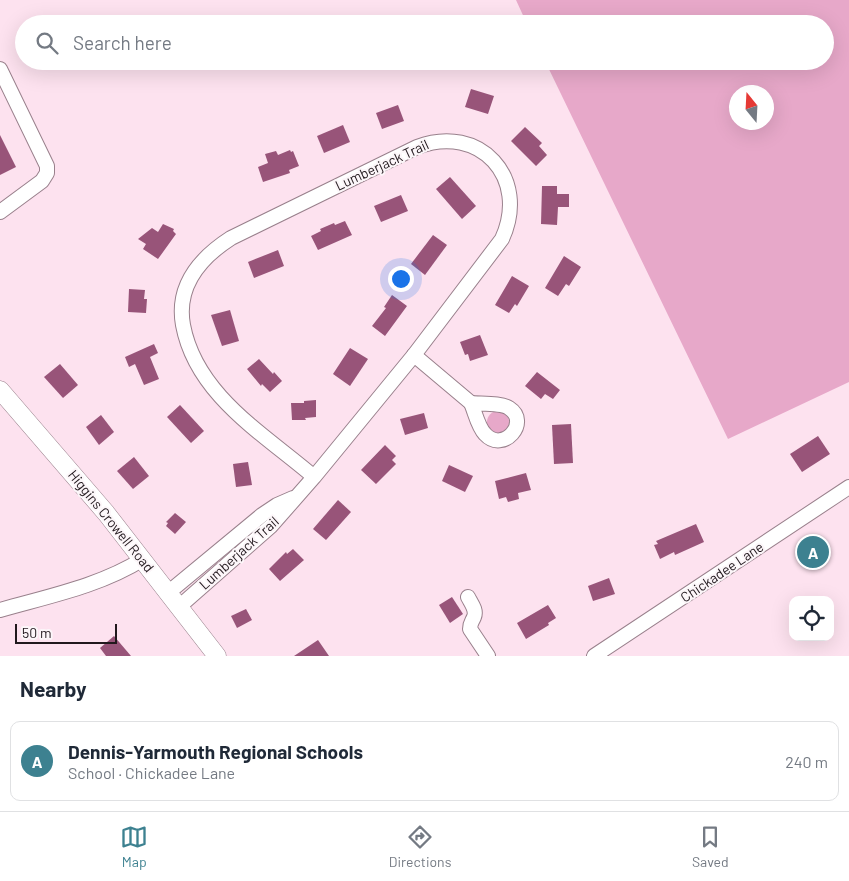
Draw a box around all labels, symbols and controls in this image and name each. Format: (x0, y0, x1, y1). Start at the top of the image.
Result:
search box (15, 15, 834, 70)
icon: search (33, 29, 61, 57)
text: Search here (73, 31, 172, 54)
north arrow (729, 85, 774, 130)
street label: Lumberjack Trail (332, 135, 431, 194)
your location (388, 266, 414, 292)
street label: Higgins Crowell Road (65, 466, 158, 575)
street label: Lumberjack Trail (195, 513, 282, 593)
pin: A (797, 533, 829, 571)
street label: Chickadee Lane (677, 538, 766, 606)
map controls (789, 596, 834, 641)
button: locate (789, 596, 834, 641)
scale bar (15, 621, 118, 644)
text: 50 m (22, 624, 51, 641)
text: Nearby (20, 676, 86, 701)
text: Dennis-Yarmouth Regional Schools (68, 740, 363, 763)
text: A (32, 752, 42, 771)
text: 240 m (785, 752, 828, 771)
text: School · Chickadee Lane (68, 763, 235, 782)
tab: Map (120, 823, 148, 870)
tab: Directions (389, 823, 451, 870)
tab: Saved (692, 823, 729, 870)

